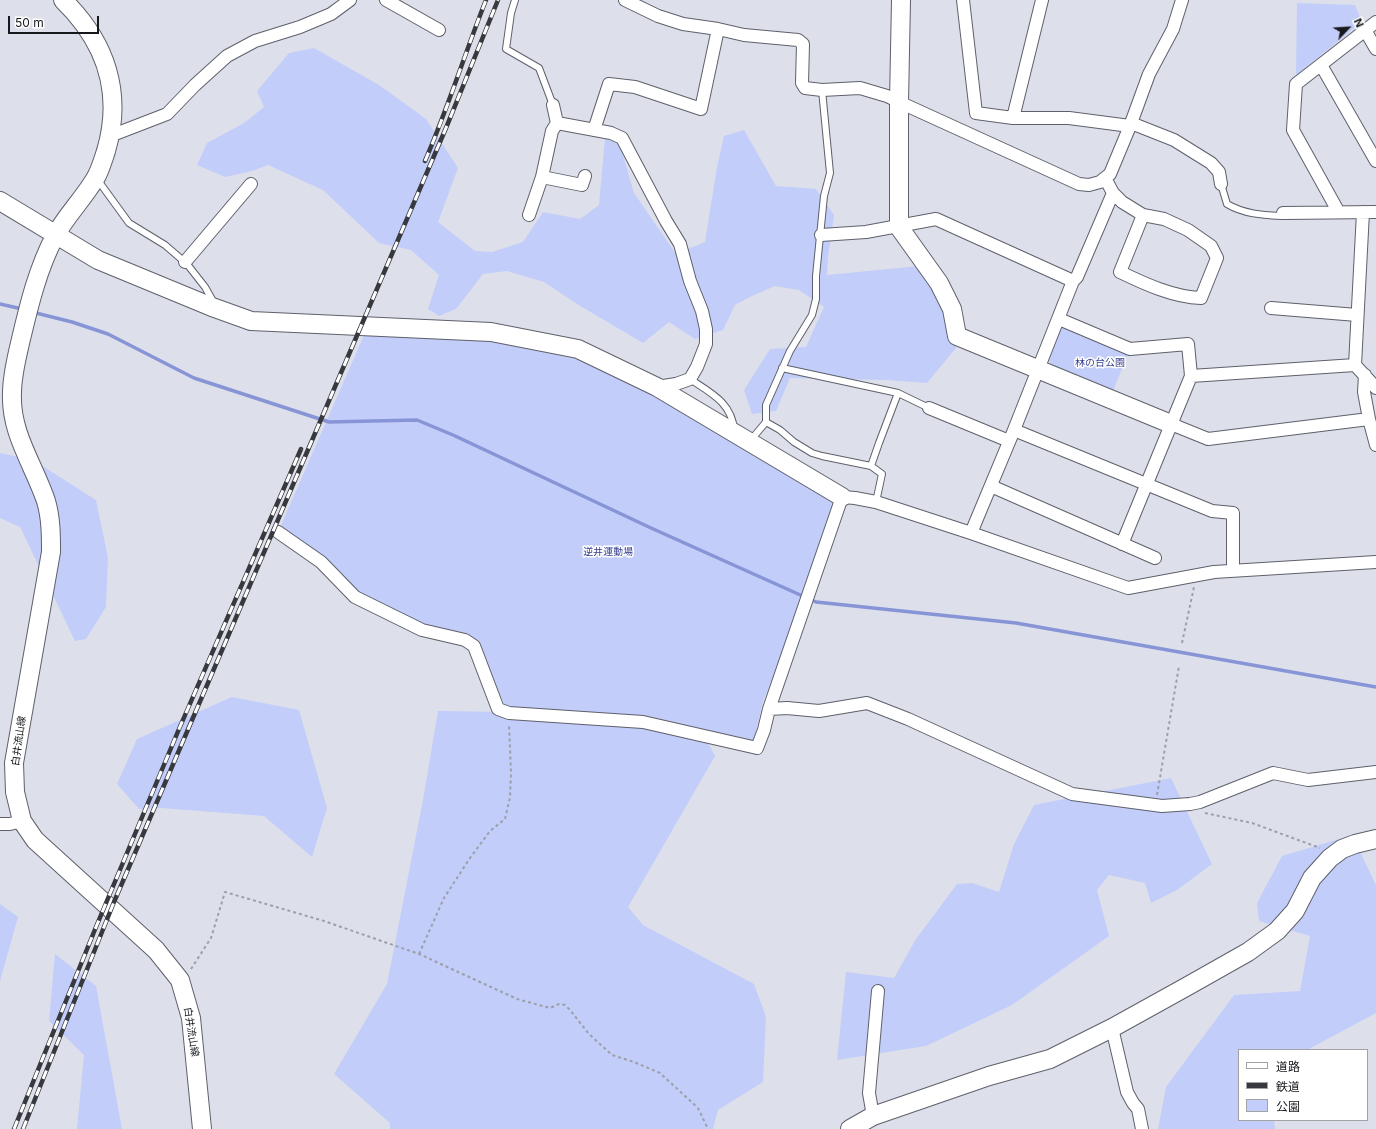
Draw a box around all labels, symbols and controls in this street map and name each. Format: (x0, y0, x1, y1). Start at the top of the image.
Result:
scale bar (10, 8, 101, 34)
north arrow (1328, 8, 1368, 48)
text: 50 m (15, 15, 44, 30)
text: N (1351, 16, 1367, 30)
park label: 林の台公園 (1075, 357, 1125, 369)
park label: 逆井運動場 (583, 546, 633, 558)
street label: 白井流山線 (10, 715, 28, 767)
street label: 白井流山線 (181, 1006, 201, 1058)
legend (1238, 1049, 1368, 1121)
text: 道路 (1276, 1059, 1300, 1074)
text: 鉄道 (1276, 1079, 1300, 1094)
text: 公園 (1276, 1099, 1300, 1114)

